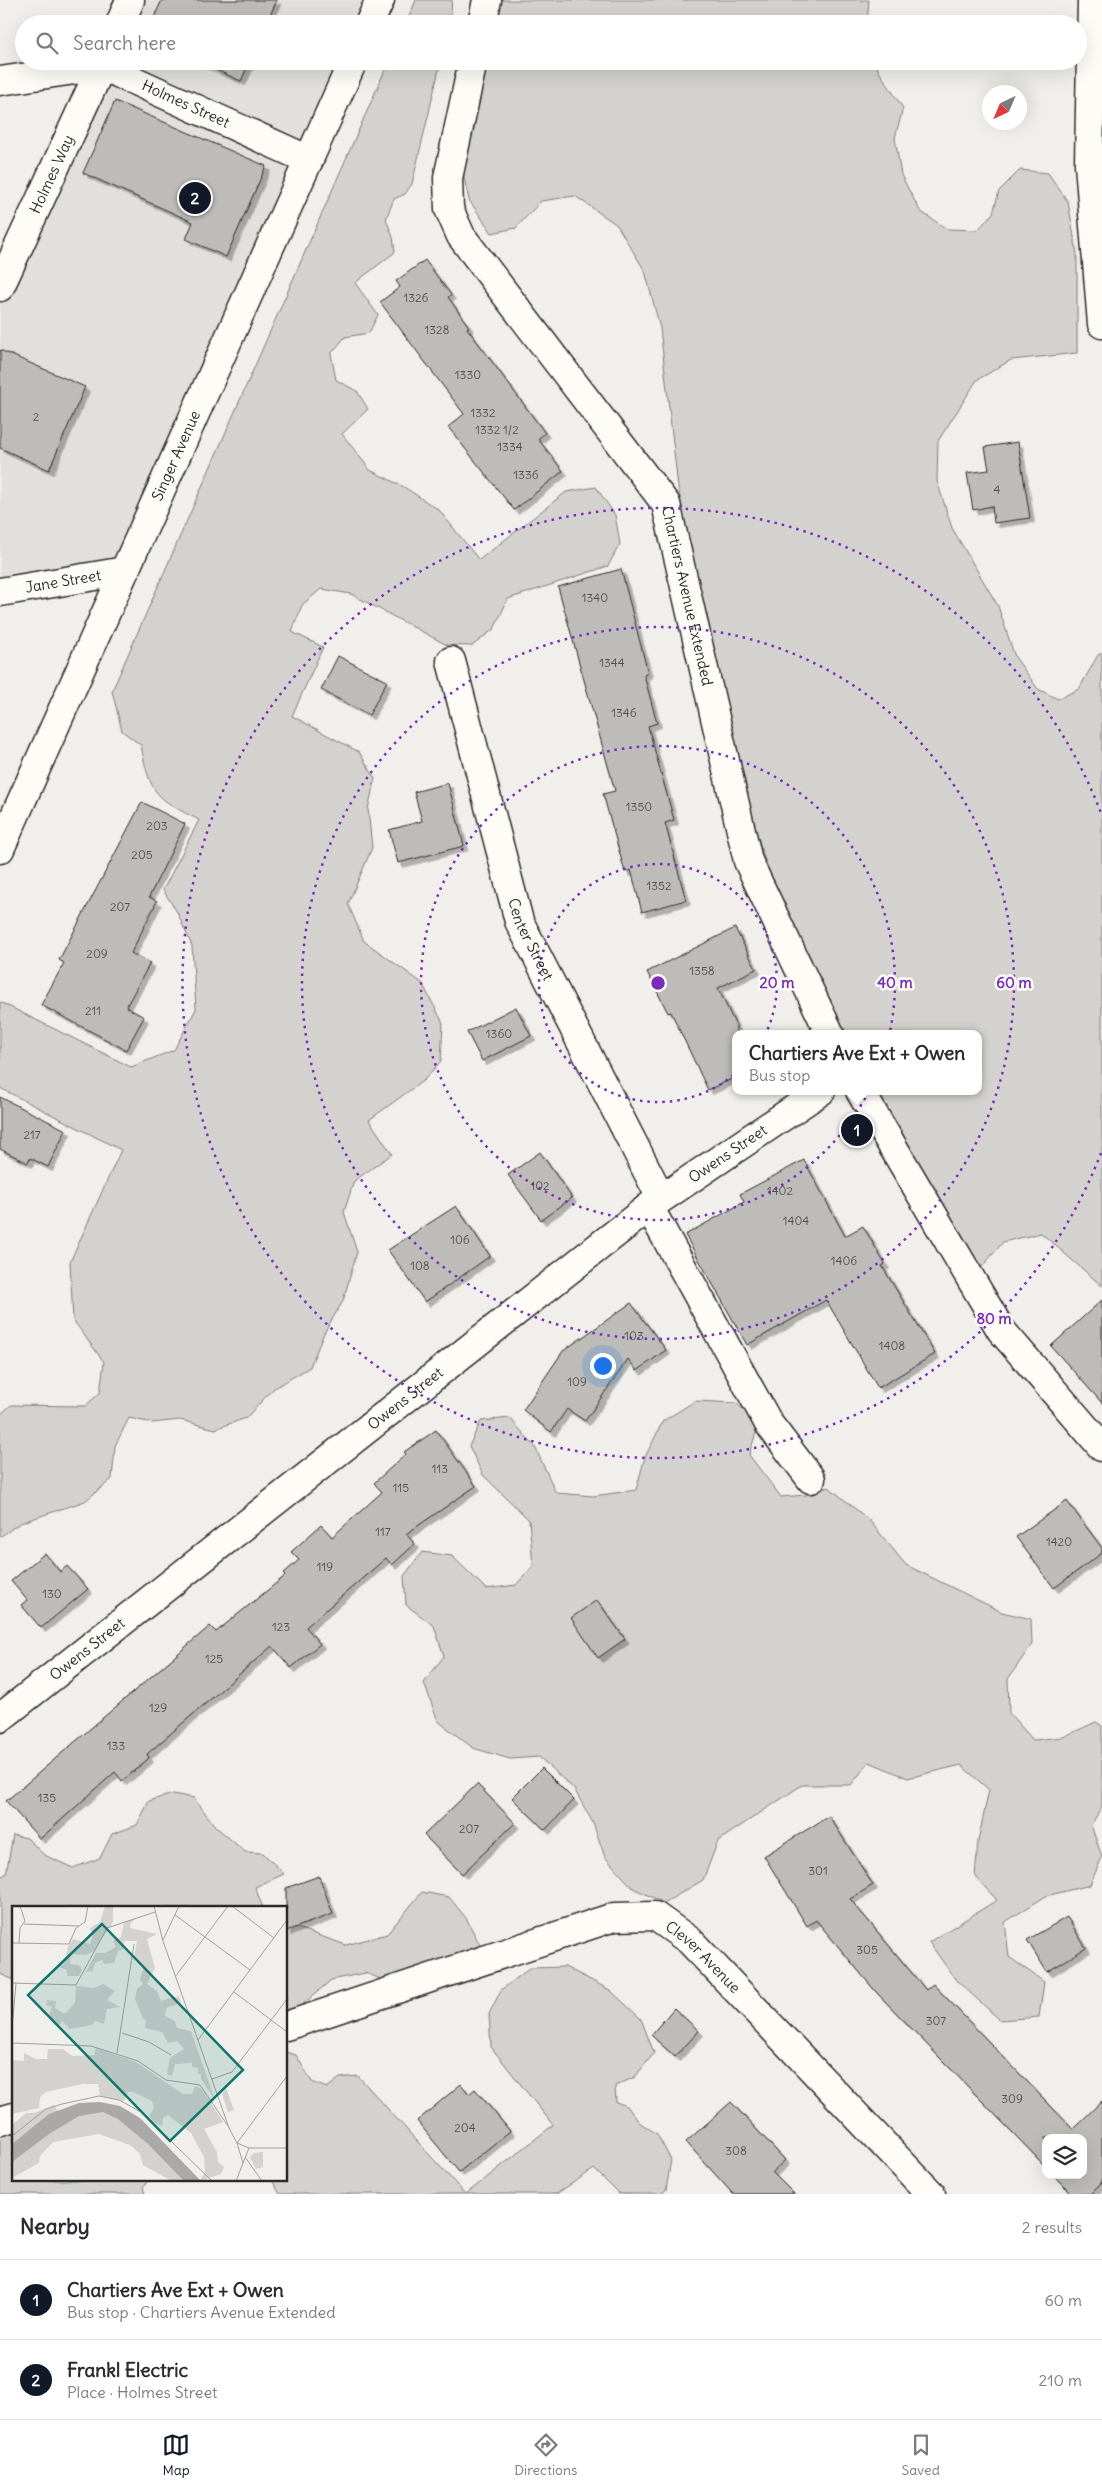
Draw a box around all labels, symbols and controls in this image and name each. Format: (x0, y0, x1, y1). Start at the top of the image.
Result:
search box (15, 15, 1087, 70)
icon: search (33, 29, 61, 57)
text: Search here (73, 31, 176, 55)
street label: Holmes Street (139, 75, 233, 132)
north arrow (982, 85, 1027, 130)
street label: Holmes Way (25, 132, 78, 216)
pin: 2 (179, 179, 211, 217)
house number: 1326 (403, 290, 429, 305)
house number: 1328 (424, 322, 450, 337)
house number: 1330 (455, 367, 481, 382)
house number: 1332 (471, 405, 496, 420)
street label: Singer Avenue (147, 407, 204, 504)
house number: 2 (33, 409, 40, 424)
house number: 1332 1/2 (475, 422, 519, 437)
house number: 1334 (497, 439, 523, 454)
house number: 1336 (513, 467, 539, 482)
house number: 4 (994, 482, 1001, 497)
street label: Chartiers Avenue Extended (658, 504, 717, 688)
street label: Jane Street (24, 565, 102, 597)
house number: 1340 (582, 590, 608, 605)
house number: 1344 (599, 655, 625, 670)
house number: 1346 (611, 705, 637, 720)
house number: 1350 (626, 799, 652, 814)
house number: 203 (146, 818, 168, 833)
house number: 205 (131, 847, 153, 862)
house number: 1352 (646, 878, 672, 893)
street label: Center Street (504, 896, 558, 984)
house number: 207 (110, 899, 130, 914)
house number: 209 (86, 946, 108, 961)
house number: 1358 (689, 963, 715, 978)
text: 20 m (760, 973, 794, 992)
text: 40 m (877, 973, 913, 992)
text: 60 m (996, 973, 1032, 992)
centre of rings (649, 974, 667, 992)
house number: 211 (85, 1003, 101, 1018)
house number: 1360 (486, 1026, 512, 1041)
popup (732, 1030, 982, 1095)
text: Chartiers Ave Ext + Owen (749, 1041, 965, 1065)
text: Bus stop (749, 1065, 810, 1085)
pin: 1 (841, 1111, 873, 1149)
street label: Owens Street (685, 1120, 770, 1187)
house number: 217 (23, 1127, 41, 1142)
house number: 102 (530, 1178, 550, 1193)
house number: 1402 (767, 1183, 794, 1198)
house number: 1404 (783, 1213, 809, 1228)
house number: 106 (450, 1232, 470, 1247)
house number: 1406 (831, 1253, 857, 1268)
house number: 108 (410, 1258, 430, 1273)
text: 80 m (976, 1309, 1012, 1328)
house number: 103 (624, 1328, 644, 1343)
house number: 1408 (879, 1338, 905, 1353)
your location (590, 1353, 616, 1379)
street label: Owens Street (364, 1363, 447, 1434)
house number: 109 (567, 1374, 587, 1389)
house number: 113 (432, 1461, 448, 1476)
house number: 115 (393, 1480, 409, 1495)
house number: 117 (375, 1524, 391, 1539)
house number: 1420 (1046, 1534, 1072, 1549)
house number: 119 (317, 1559, 333, 1574)
house number: 130 (42, 1586, 62, 1601)
street label: Owens Street (45, 1613, 128, 1684)
house number: 123 (272, 1619, 290, 1634)
house number: 125 (205, 1651, 223, 1666)
house number: 129 (149, 1700, 167, 1715)
house number: 133 (107, 1738, 125, 1753)
house number: 135 (38, 1790, 56, 1805)
house number: 207 (459, 1821, 479, 1836)
house number: 301 (808, 1863, 828, 1878)
inset map (12, 1906, 288, 2182)
street label: Clever Avenue (662, 1917, 745, 1997)
house number: 305 (856, 1942, 878, 1957)
house number: 307 (926, 2013, 946, 2028)
house number: 309 (1001, 2091, 1023, 2106)
house number: 204 (454, 2120, 476, 2135)
map controls (1042, 2134, 1087, 2179)
button: layers (1042, 2134, 1087, 2179)
house number: 308 (725, 2143, 747, 2158)
text: Nearby (20, 2213, 90, 2240)
text: 2 results (1022, 2217, 1082, 2237)
text: Chartiers Ave Ext + Owen (67, 2278, 284, 2302)
text: 1 (33, 2290, 39, 2310)
text: 60 m (1044, 2290, 1082, 2310)
text: Bus stop · Chartiers Avenue Extended (67, 2302, 336, 2322)
text: Frankl Electric (67, 2358, 188, 2382)
text: 2 (32, 2370, 40, 2390)
text: 210 m (1039, 2370, 1082, 2390)
text: Place · Holmes Street (67, 2382, 217, 2402)
tab: Map (162, 2431, 190, 2479)
tab: Directions (514, 2431, 577, 2479)
tab: Saved (902, 2431, 940, 2479)

